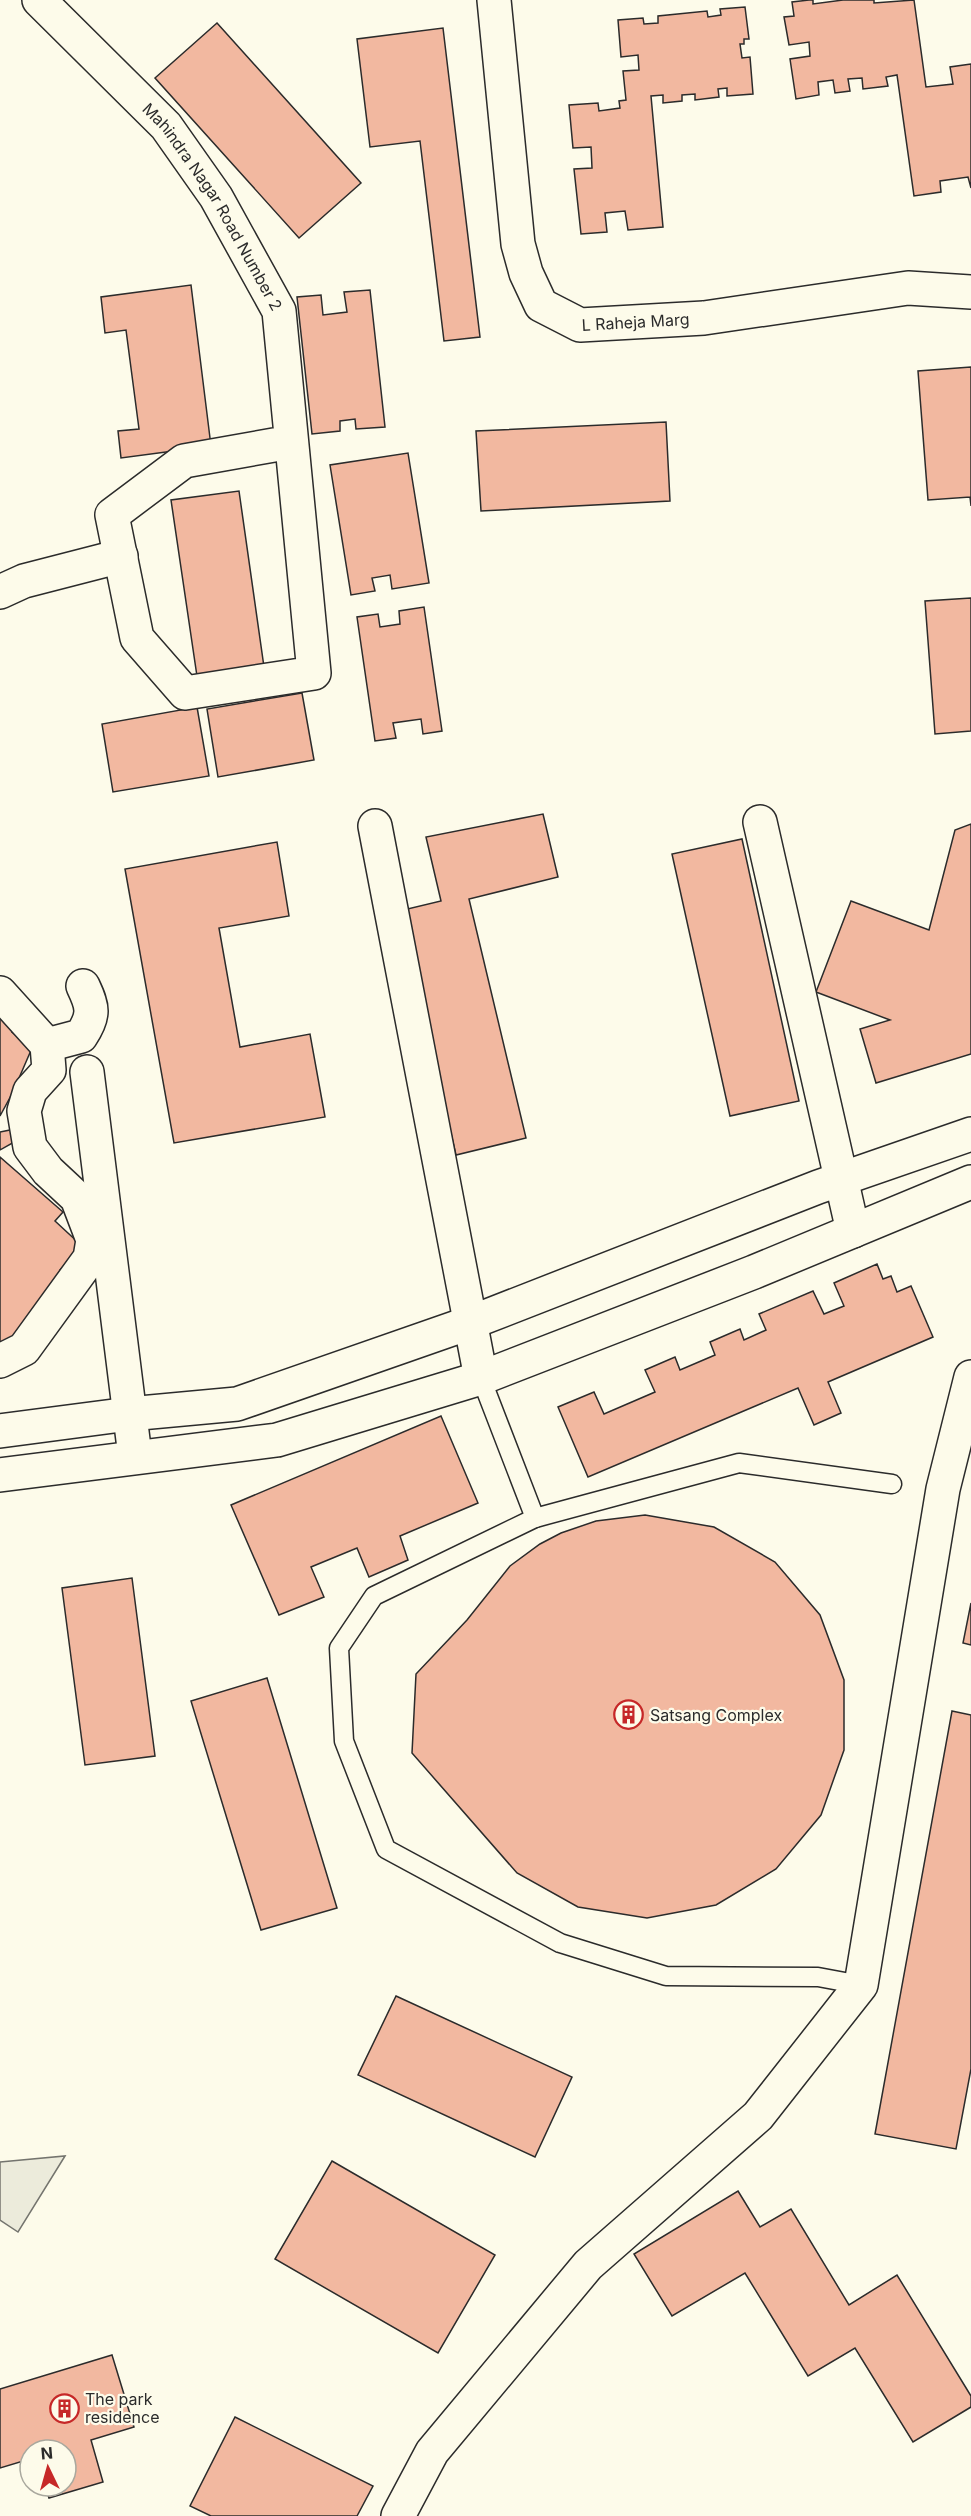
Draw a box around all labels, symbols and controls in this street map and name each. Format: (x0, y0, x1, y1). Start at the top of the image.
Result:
street label: Mahindra Nagar Road Number 2 (138, 99, 287, 314)
street label: L Raheja Marg (581, 309, 690, 335)
building icon: Satsang Complex (613, 1699, 645, 1731)
place label: Satsang Complex (650, 1705, 782, 1725)
place label: The park residence (85, 2389, 159, 2427)
building icon: The park residence (48, 2392, 80, 2424)
north arrow (18, 2438, 78, 2498)
text: N (40, 2443, 54, 2464)

